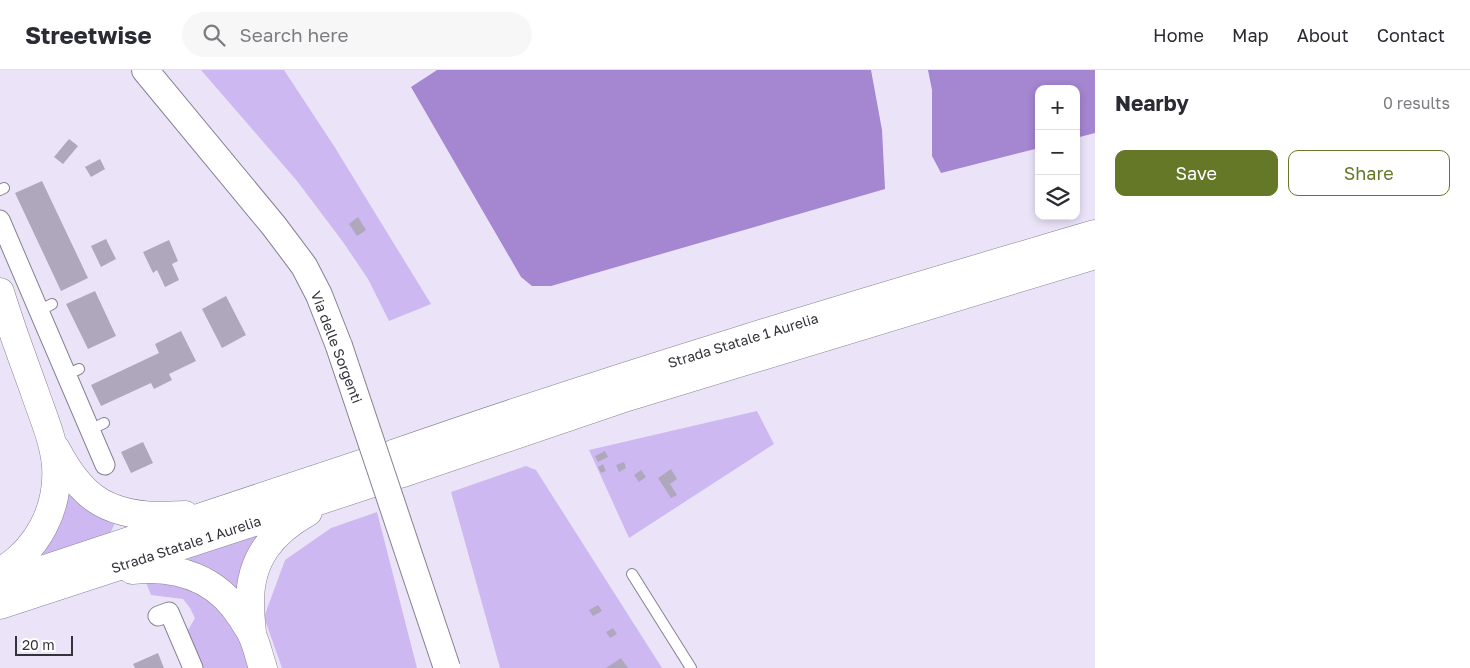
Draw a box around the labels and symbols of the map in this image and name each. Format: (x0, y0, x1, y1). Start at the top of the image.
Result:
street label: Via delle Sorgenti (308, 288, 366, 406)
street label: Strada Statale 1 Aurelia (666, 309, 820, 371)
street label: Strada Statale 1 Aurelia (109, 512, 263, 576)
scale bar (15, 633, 72, 656)

